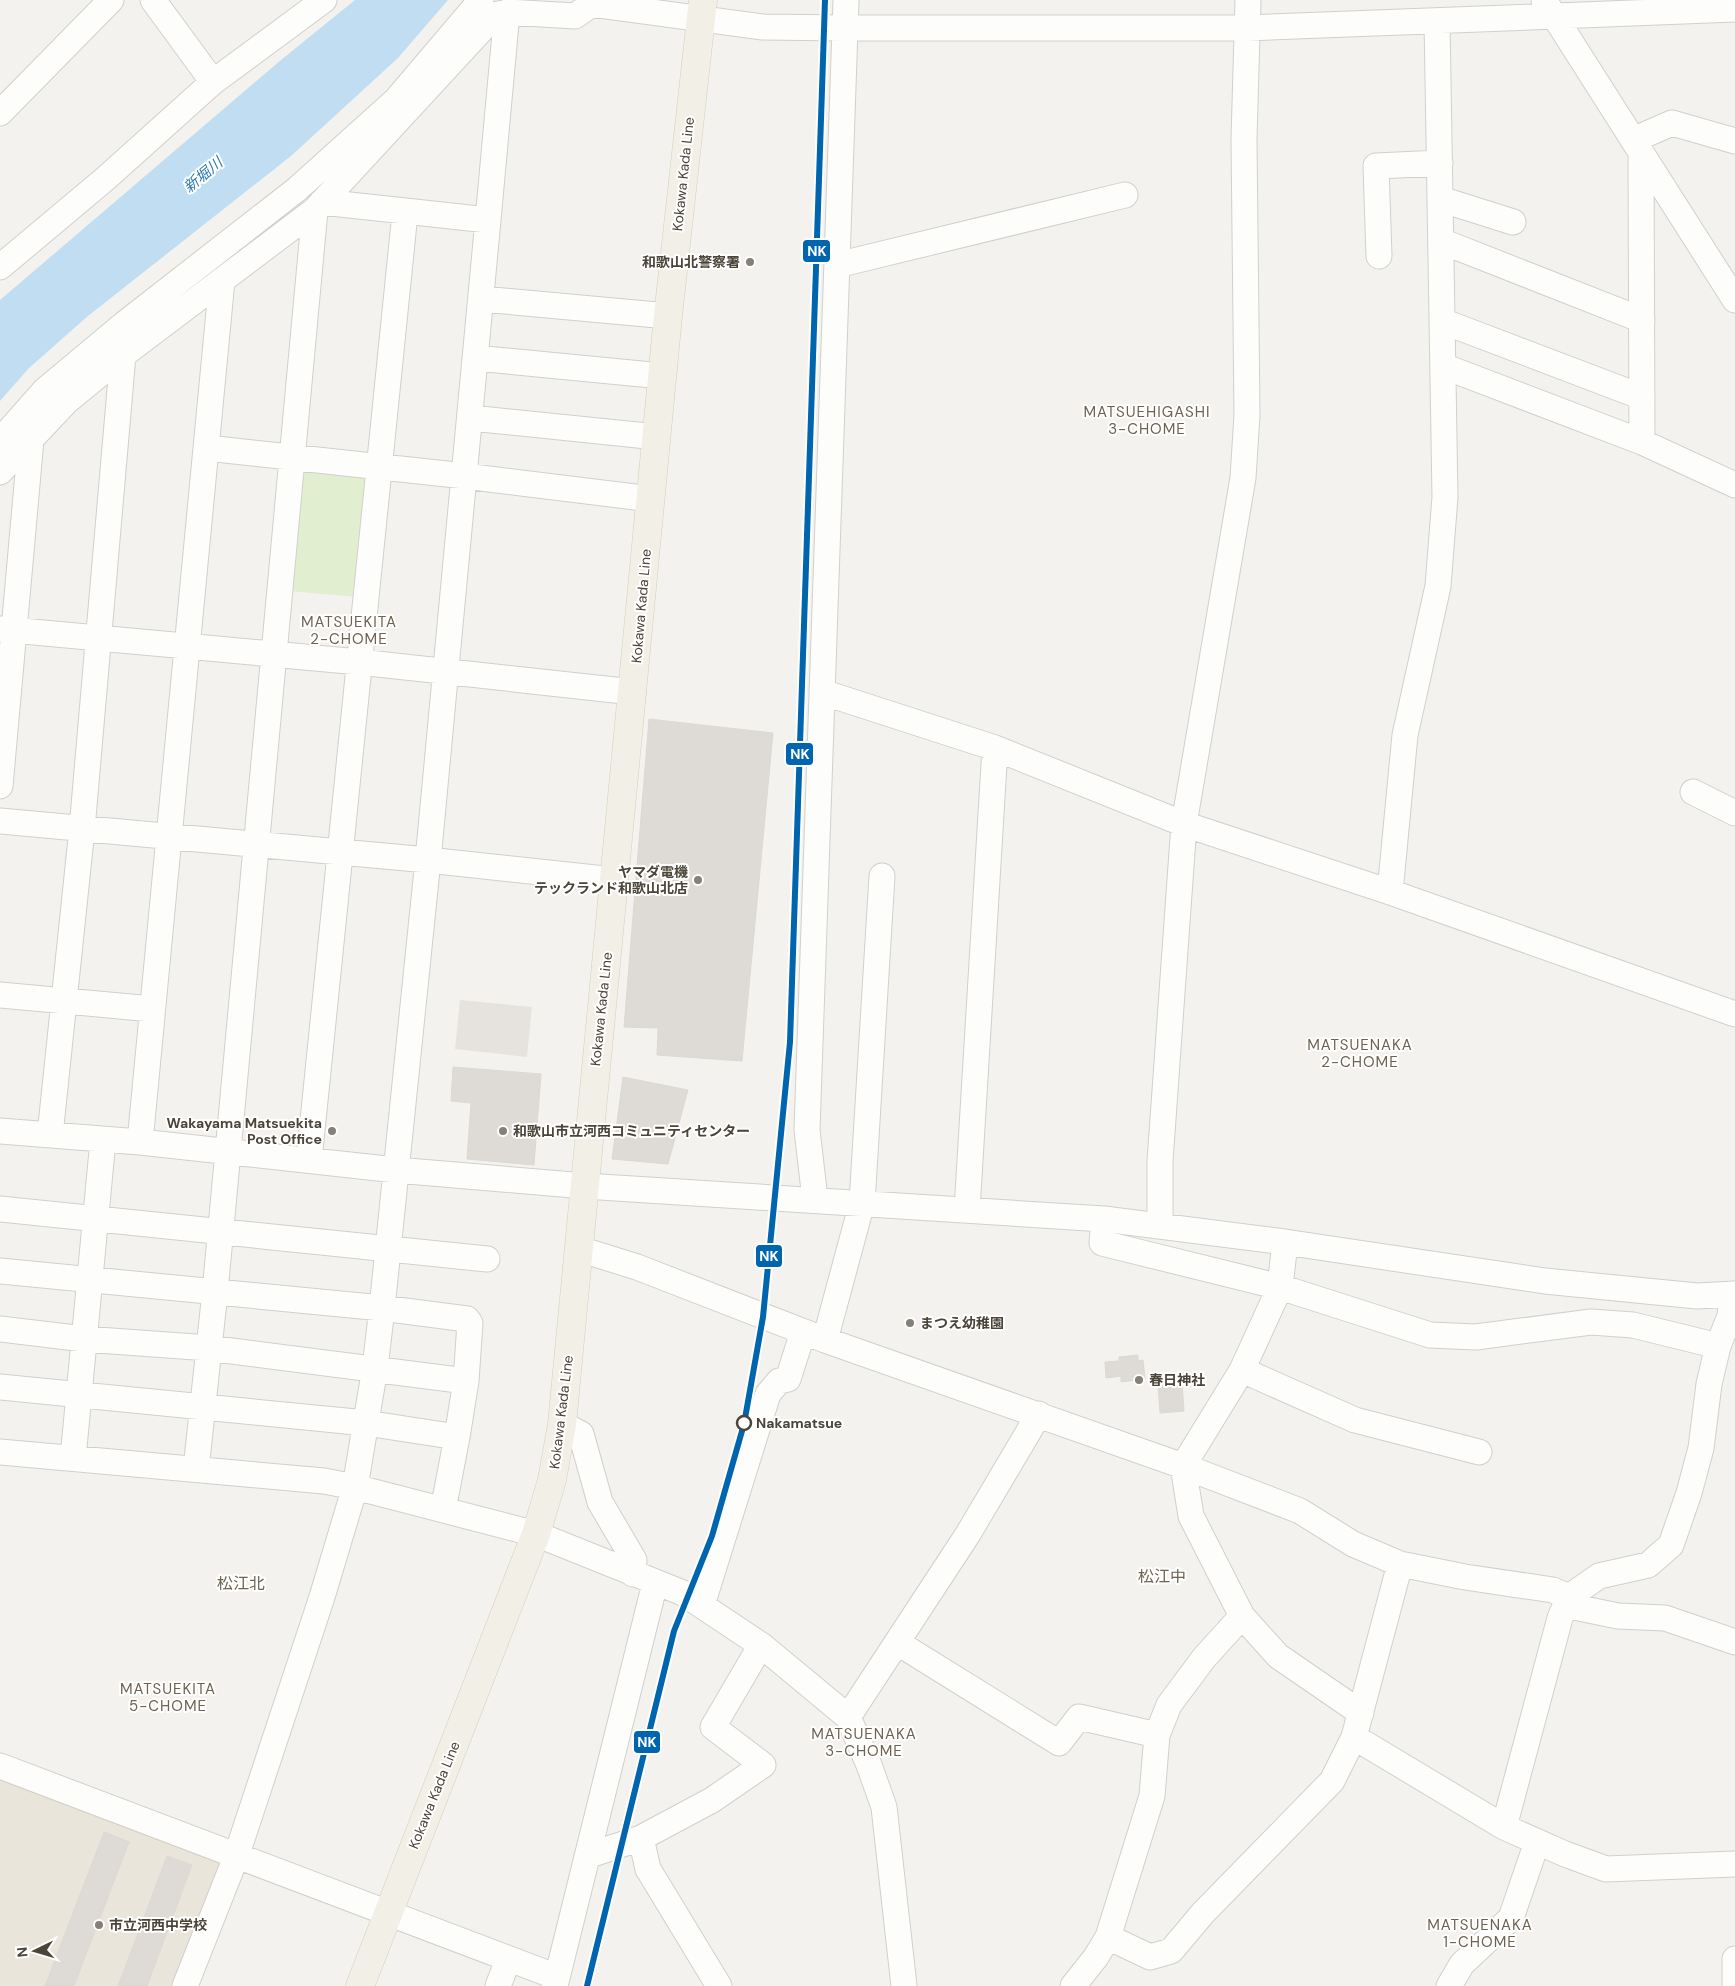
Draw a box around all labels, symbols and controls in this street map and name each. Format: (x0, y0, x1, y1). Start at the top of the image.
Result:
street label: Kokawa Kada Line (668, 116, 698, 232)
water label: 新堀川 (179, 152, 228, 197)
line badge: NK (802, 239, 831, 263)
text: NK (807, 242, 827, 260)
place label: 和歌山北警察署 (642, 253, 740, 271)
marker: 和歌山北警察署 (744, 256, 756, 268)
district label: MATSUEHIGASHI 3-CHOME (1083, 402, 1211, 439)
street label: Kokawa Kada Line (627, 548, 655, 664)
district label: MATSUEKITA 2-CHOME (301, 612, 397, 649)
line badge: NK (785, 742, 814, 766)
text: NK (790, 745, 810, 763)
place label: ヤマダ電機 テックランド和歌山北店 (534, 863, 688, 897)
marker: ヤマダ電機 テックランド和歌山北店 (692, 874, 704, 886)
street label: Kokawa Kada Line (586, 951, 616, 1067)
district label: MATSUENAKA 2-CHOME (1307, 1035, 1413, 1072)
place label: Wakayama Matsuekita Post Office (167, 1114, 322, 1148)
place label: 和歌山市立河西コミュニティセンター (513, 1122, 750, 1140)
marker: Wakayama Matsuekita Post Office (326, 1125, 338, 1137)
marker: 和歌山市立河西コミュニティセンター (497, 1125, 509, 1137)
line badge: NK (755, 1244, 783, 1268)
text: NK (759, 1247, 779, 1265)
place label: まつえ幼稚園 (920, 1314, 1004, 1332)
marker: まつえ幼稚園 (904, 1317, 916, 1329)
street label: Kokawa Kada Line (545, 1354, 577, 1470)
place label: 春日神社 (1149, 1371, 1205, 1389)
marker: 春日神社 (1133, 1374, 1145, 1386)
place label: Nakamatsue (756, 1414, 842, 1432)
marker: Nakamatsue (736, 1415, 752, 1431)
district label: 松江中 (1138, 1566, 1186, 1587)
district label: 松江北 (217, 1573, 265, 1594)
district label: MATSUEKITA 5-CHOME (120, 1679, 216, 1716)
district label: MATSUENAKA 3-CHOME (811, 1724, 917, 1761)
line badge: NK (633, 1730, 661, 1754)
text: NK (637, 1733, 657, 1751)
street label: Kokawa Kada Line (404, 1738, 464, 1851)
district label: MATSUENAKA 1-CHOME (1427, 1915, 1533, 1952)
place label: 市立河西中学校 (109, 1916, 207, 1934)
marker: 市立河西中学校 (93, 1919, 105, 1931)
north arrow (10, 1926, 60, 1976)
text: N (13, 1946, 31, 1958)

